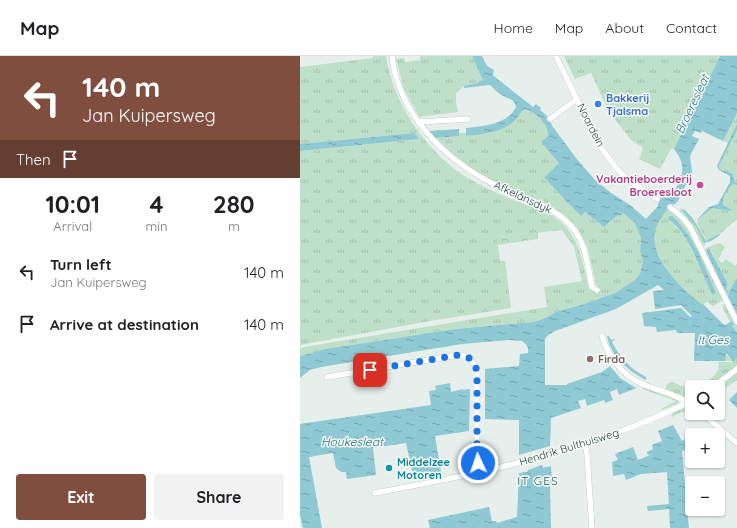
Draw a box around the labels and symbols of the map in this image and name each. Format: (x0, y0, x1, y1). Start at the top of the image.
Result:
water label: Broeresleat (672, 70, 713, 136)
place label: Bakkerij Tjalsma (606, 91, 649, 118)
marker: Bakkerij Tjalsma (593, 99, 603, 109)
street label: Noardein (574, 101, 608, 149)
place label: Vakantieboerderij Broeresloot (596, 172, 692, 199)
street label: Afkelânsdyk (492, 177, 554, 217)
marker: Vakantieboerderij Broeresloot (695, 180, 705, 190)
water label: It Ges (697, 332, 730, 347)
place label: Firda (598, 352, 625, 366)
pin (353, 353, 387, 387)
marker: Firda (585, 354, 595, 364)
street label: Hendrik Bulthuisweg (517, 425, 621, 469)
water label: Houkesleat (321, 434, 385, 449)
position arrow (457, 442, 499, 484)
place label: Middelzee Motoren (397, 455, 451, 482)
marker: Middelzee Motoren (384, 463, 394, 473)
district label: IT GES (517, 473, 559, 488)

